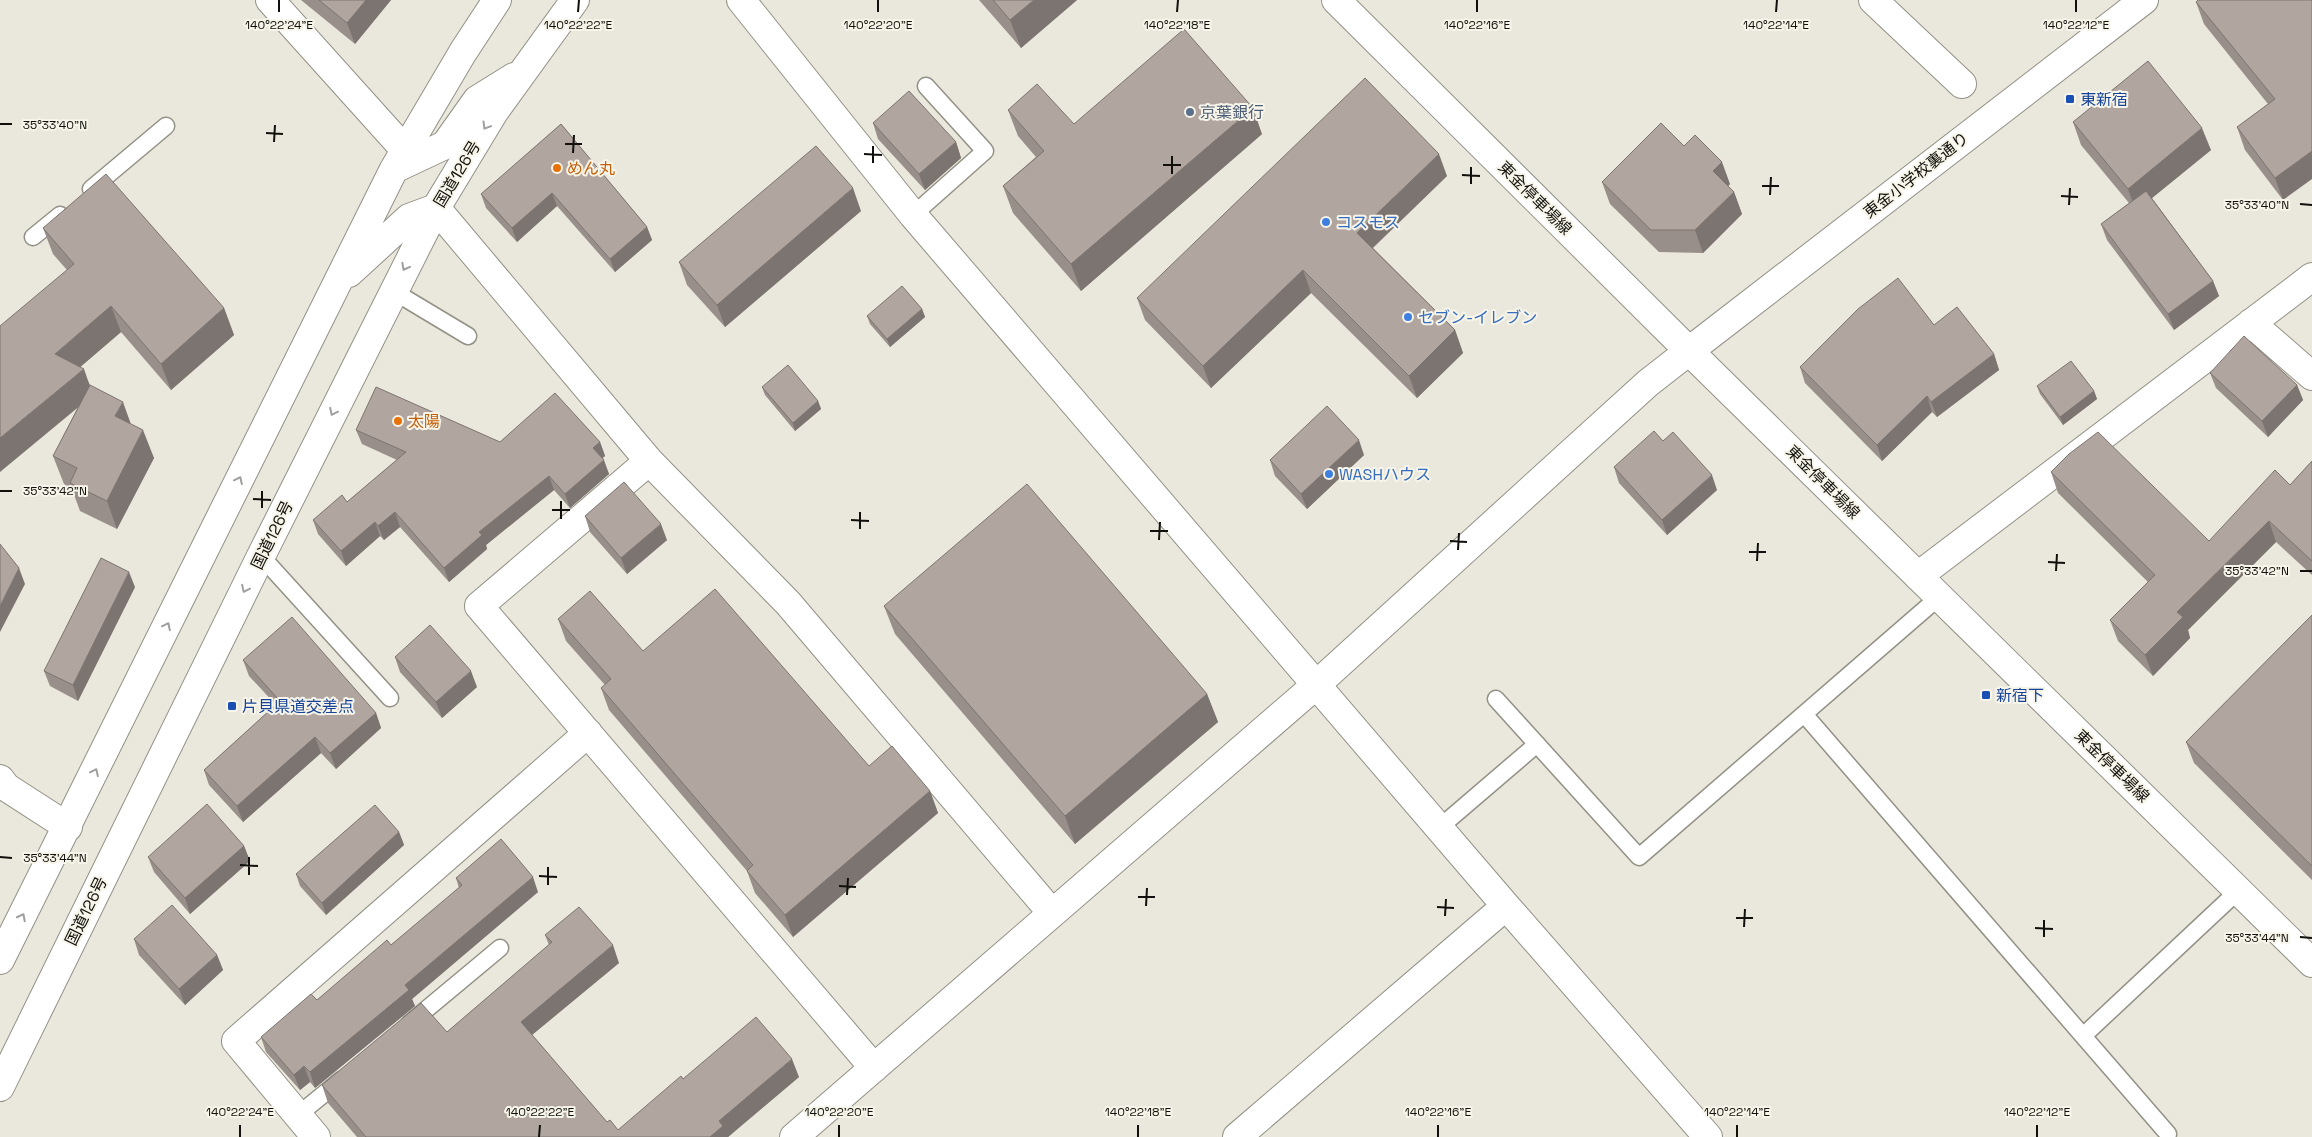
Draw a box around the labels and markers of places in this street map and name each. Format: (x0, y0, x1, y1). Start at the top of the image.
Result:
place label: 東新宿 (2080, 89, 2128, 110)
marker: 東新宿 (2064, 93, 2076, 105)
place label: 京葉銀行 (1200, 102, 1264, 123)
marker: 京葉銀行 (1184, 106, 1196, 118)
place label: めん丸 (567, 158, 615, 179)
marker: めん丸 (551, 162, 563, 174)
place label: コスモス (1336, 212, 1400, 233)
marker: コスモス (1320, 216, 1332, 228)
place label: セブン-イレブン (1418, 307, 1537, 328)
marker: セブン-イレブン (1402, 311, 1414, 323)
place label: 太陽 (408, 411, 440, 432)
marker: 太陽 (392, 415, 404, 427)
place label: WASHハウス (1339, 464, 1431, 485)
marker: WASHハウス (1323, 468, 1335, 480)
place label: 新宿下 (1996, 685, 2044, 706)
marker: 新宿下 (1980, 689, 1992, 701)
place label: 片貝県道交差点 (242, 696, 354, 717)
marker: 片貝県道交差点 (226, 700, 238, 712)

